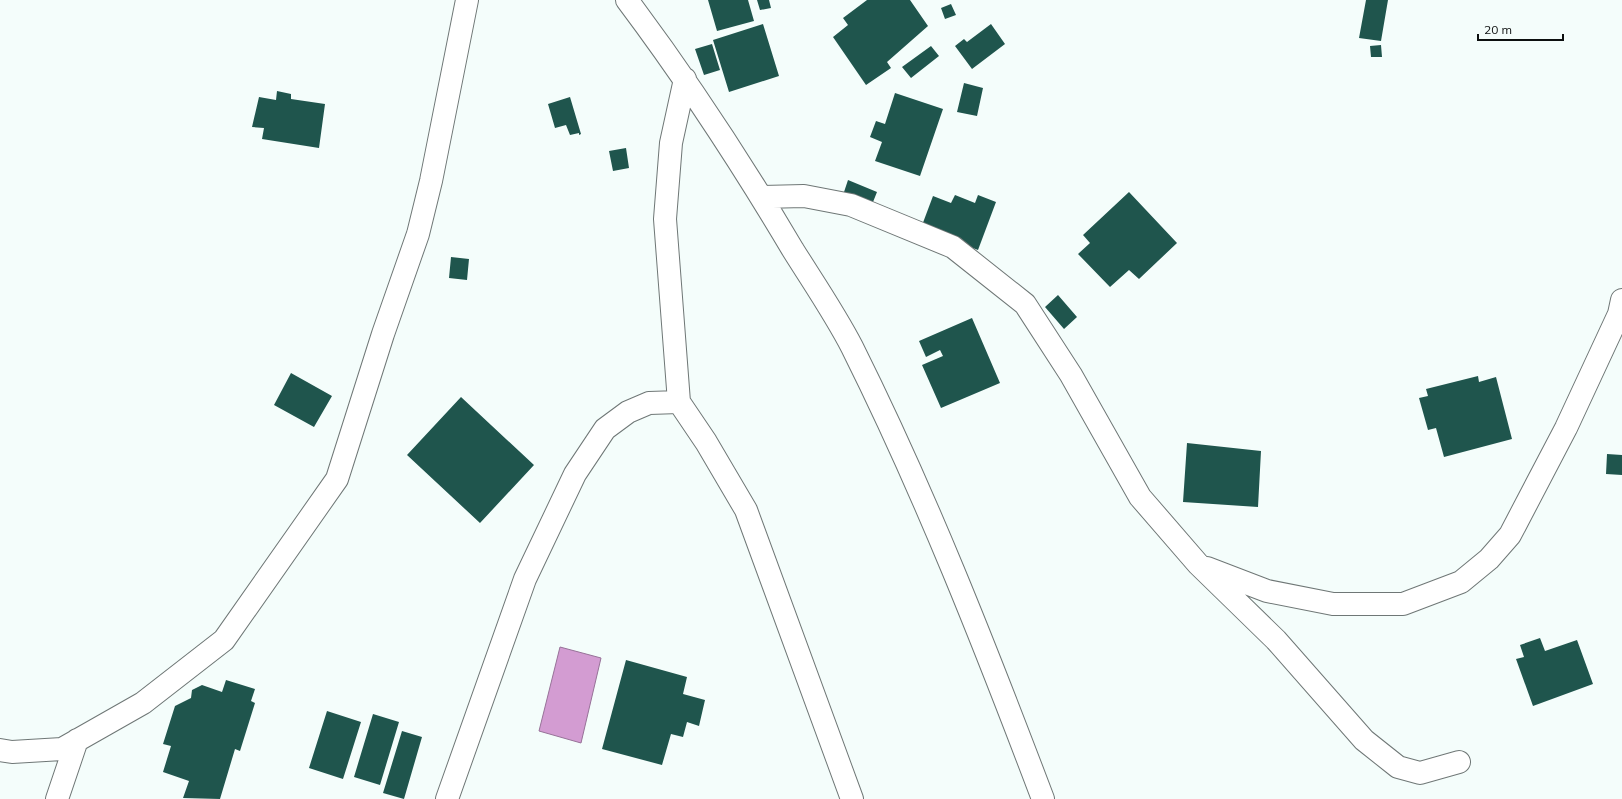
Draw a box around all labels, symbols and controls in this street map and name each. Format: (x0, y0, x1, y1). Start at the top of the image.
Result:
scale bar (1478, 16, 1563, 42)
text: 20 m (1484, 22, 1512, 37)

